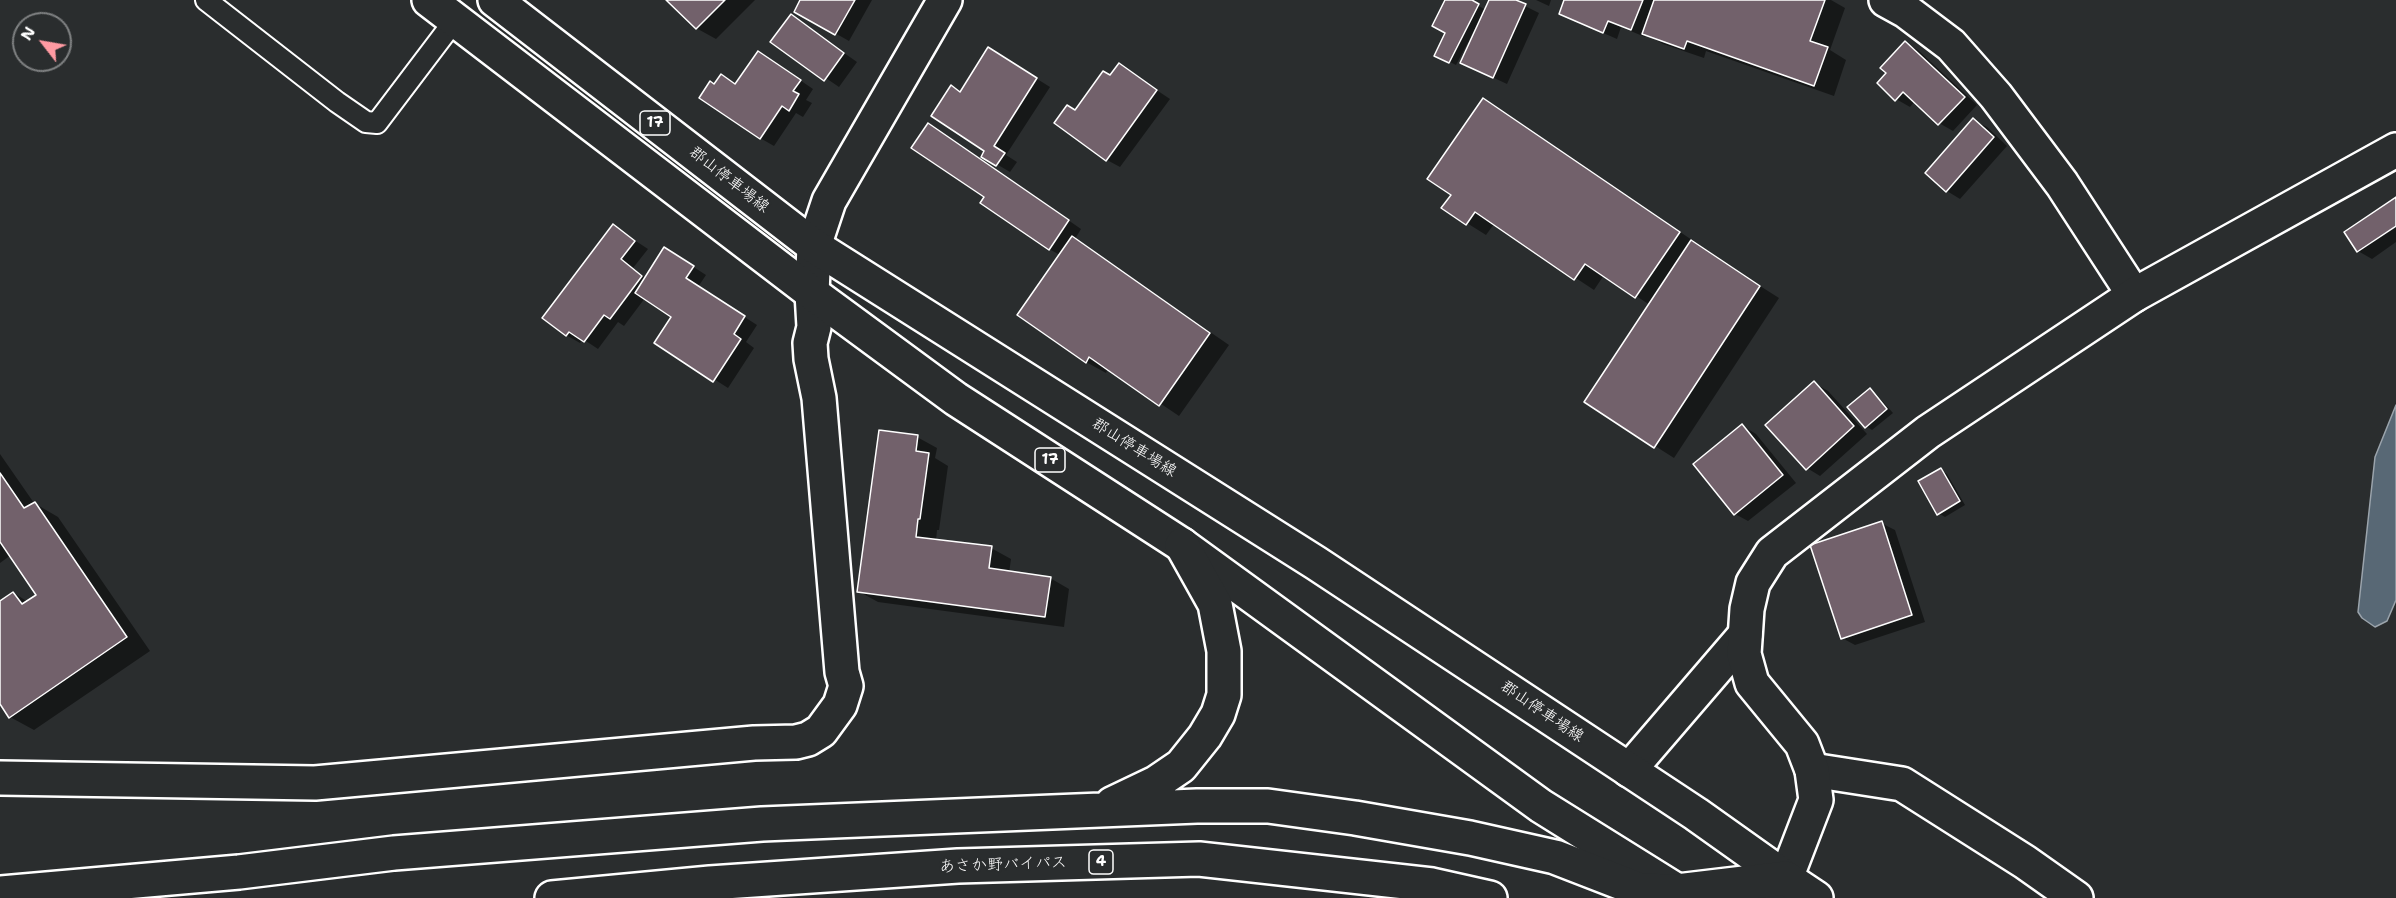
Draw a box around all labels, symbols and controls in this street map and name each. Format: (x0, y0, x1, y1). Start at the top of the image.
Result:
north arrow (12, 12, 72, 72)
text: N (16, 23, 40, 44)
road number: 17 (640, 111, 670, 135)
street label: 郡山停車場線 (685, 143, 773, 217)
street label: 郡山停車場線 (1088, 414, 1180, 482)
road number: 17 (1035, 448, 1065, 472)
street label: 郡山停車場線 (1497, 677, 1587, 747)
road number: 4 (1089, 850, 1113, 874)
street label: あさか野バイパス (939, 853, 1067, 877)

